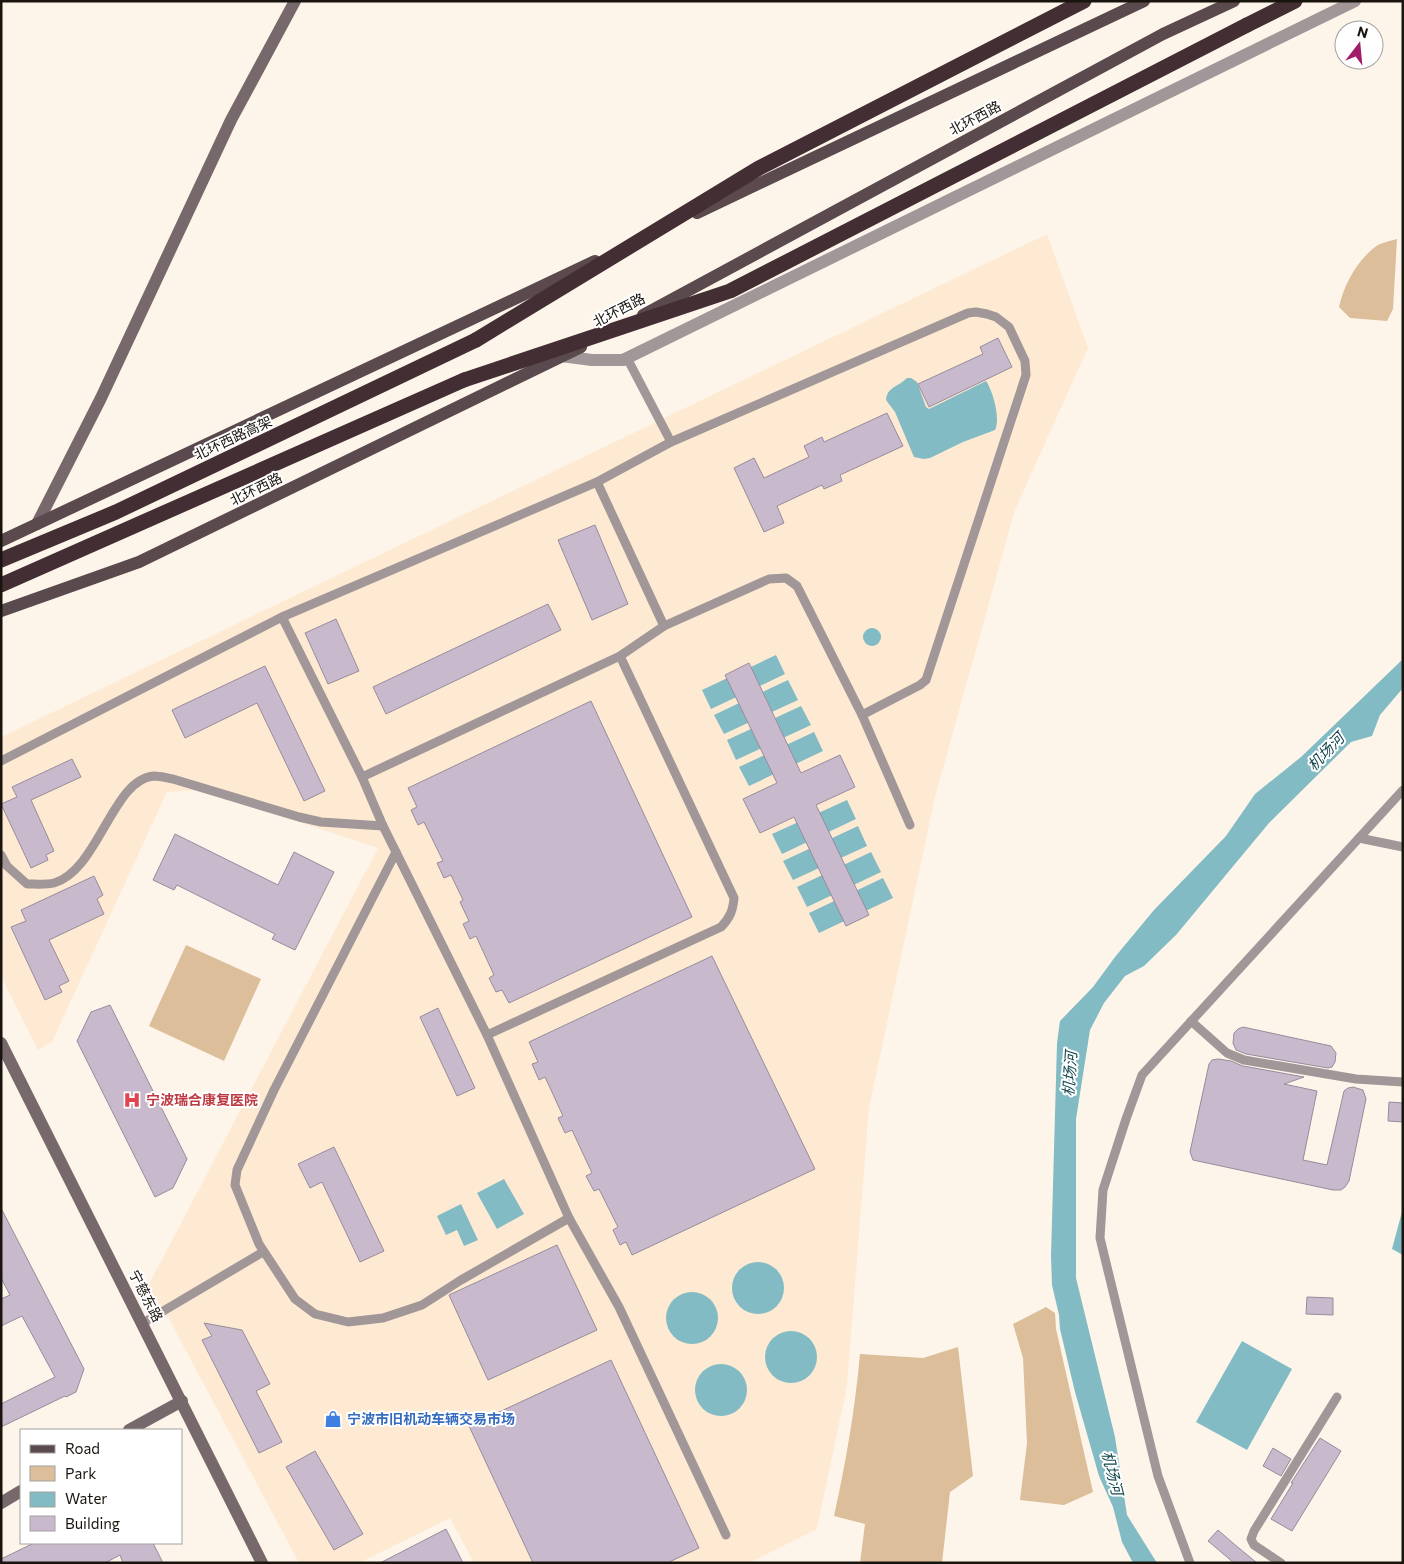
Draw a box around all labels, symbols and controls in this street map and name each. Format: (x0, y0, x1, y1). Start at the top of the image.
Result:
north arrow (1334, 20, 1384, 70)
text: N (1355, 22, 1370, 42)
street label: 北环西路 (946, 97, 1003, 138)
street label: 北环西路 (590, 289, 648, 330)
street label: 北环西路高架 (191, 412, 274, 463)
street label: 北环西路 (227, 469, 285, 508)
water label: 机场河 (1303, 727, 1349, 774)
water label: 机场河 (1058, 1048, 1080, 1097)
hospital icon: 宁波瑞合康复医院 (122, 1090, 142, 1110)
place label: 宁波瑞合康复医院 (146, 1091, 258, 1108)
street label: 宁慈东路 (126, 1267, 167, 1325)
shop icon: 宁波市旧机动车辆交易市场 (323, 1409, 343, 1429)
place label: 宁波市旧机动车辆交易市场 (347, 1410, 515, 1427)
legend (20, 1429, 182, 1544)
text: Road (65, 1439, 100, 1457)
water label: 机场河 (1099, 1449, 1128, 1500)
text: Park (65, 1464, 96, 1482)
text: Water (65, 1489, 107, 1507)
text: Building (65, 1514, 120, 1532)

